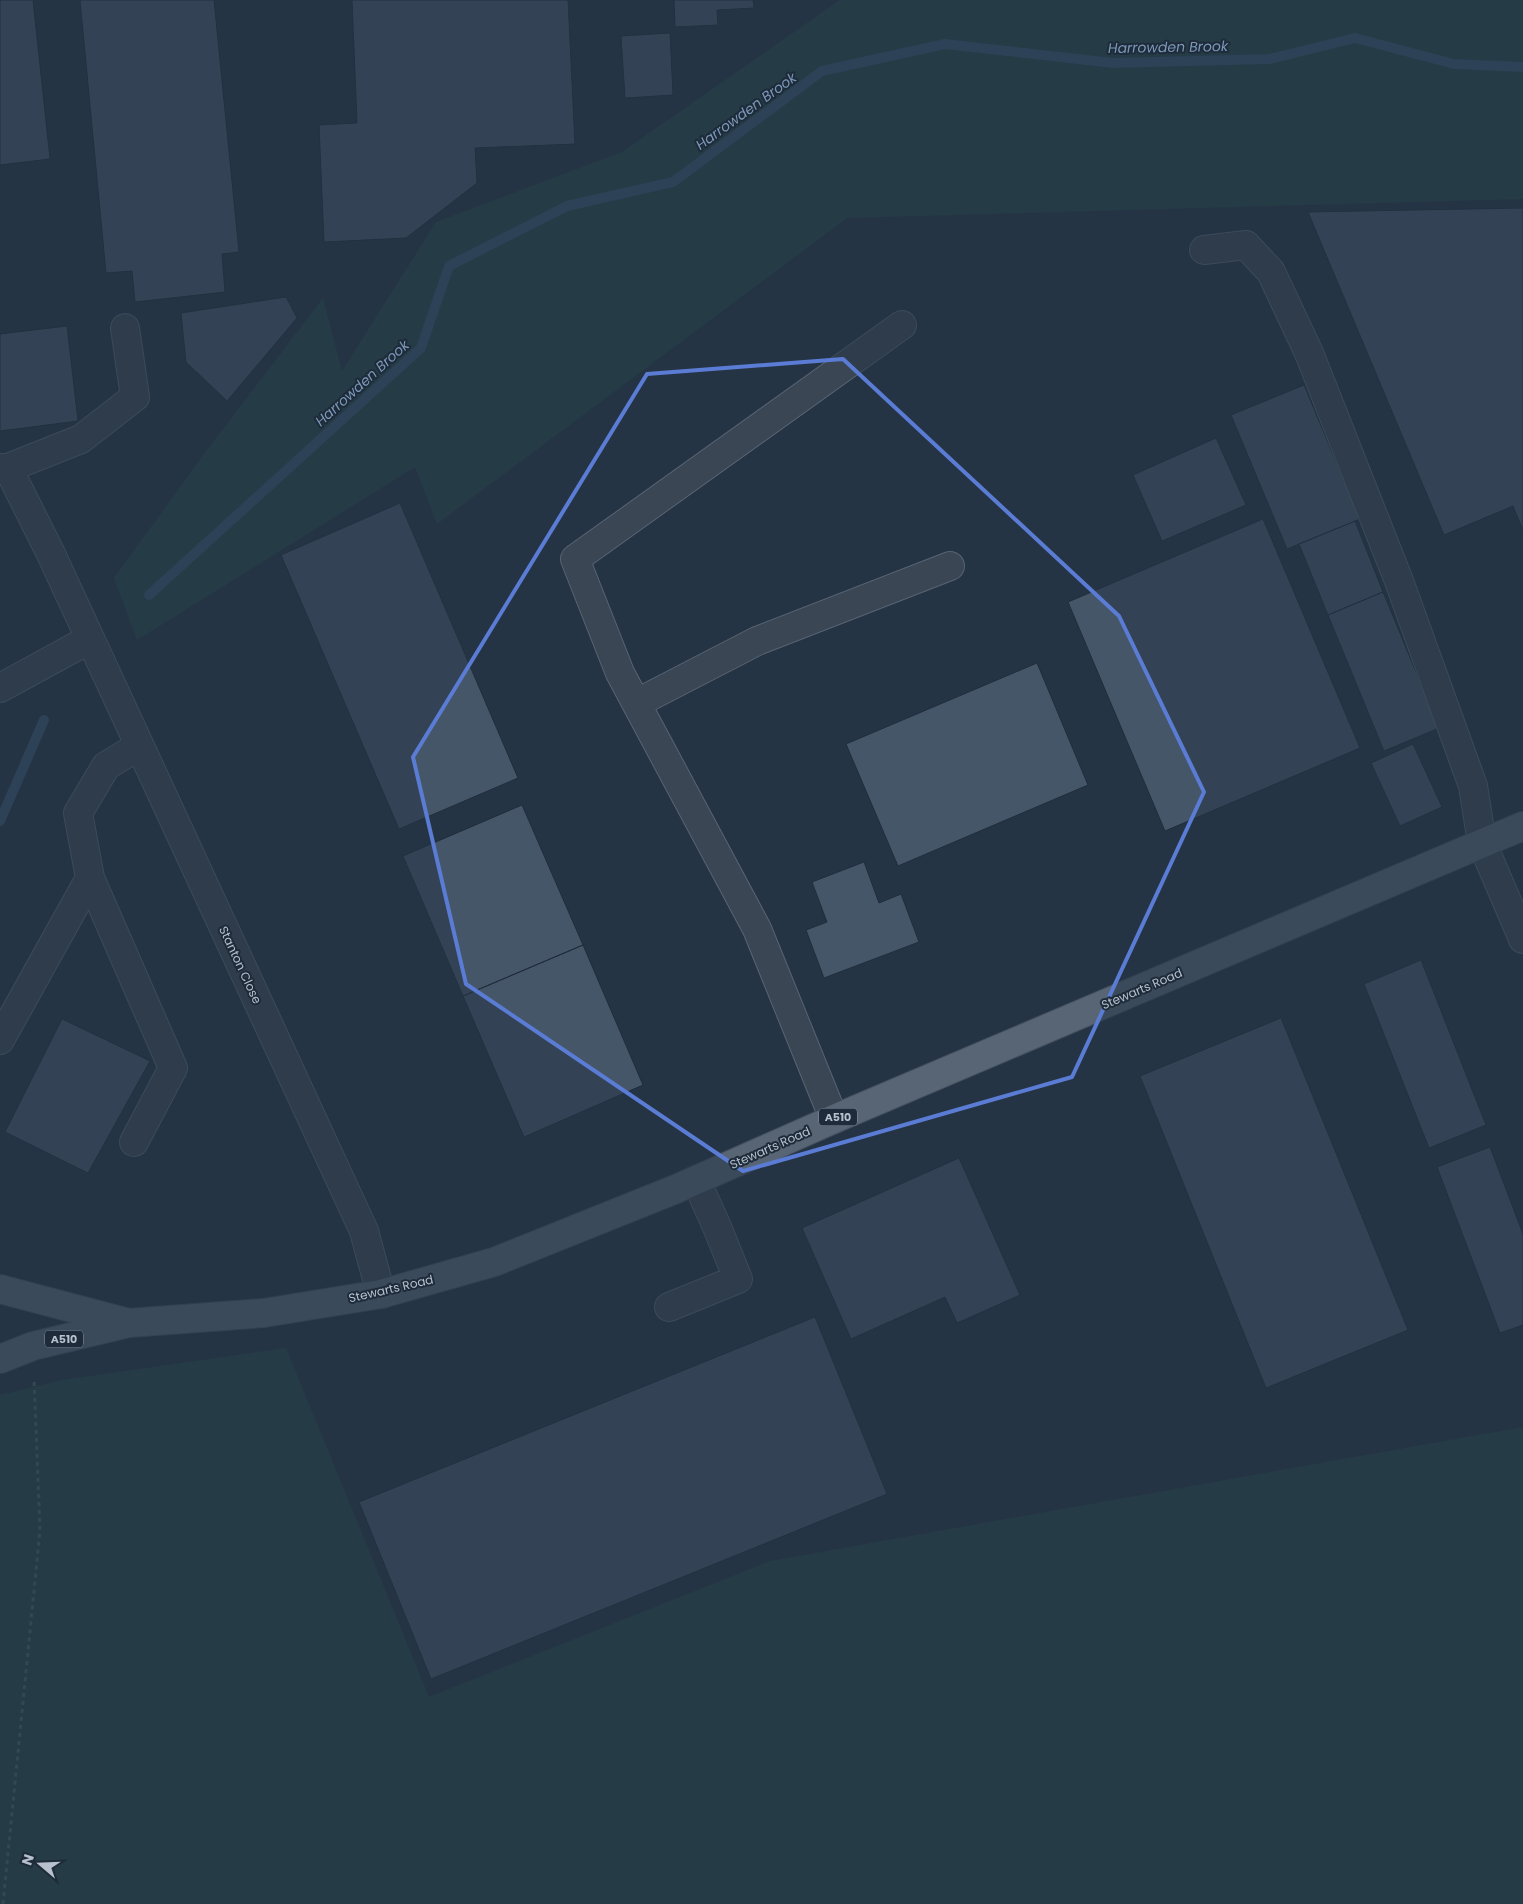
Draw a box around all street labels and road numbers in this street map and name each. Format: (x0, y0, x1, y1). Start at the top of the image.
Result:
street label: Stanton Close (215, 923, 266, 1006)
street label: Stewarts Road (1099, 964, 1185, 1013)
road number: A510 (819, 1108, 857, 1126)
street label: Stewarts Road (727, 1122, 813, 1173)
street label: Stewarts Road (347, 1271, 435, 1307)
road number: A510 (45, 1330, 83, 1348)

